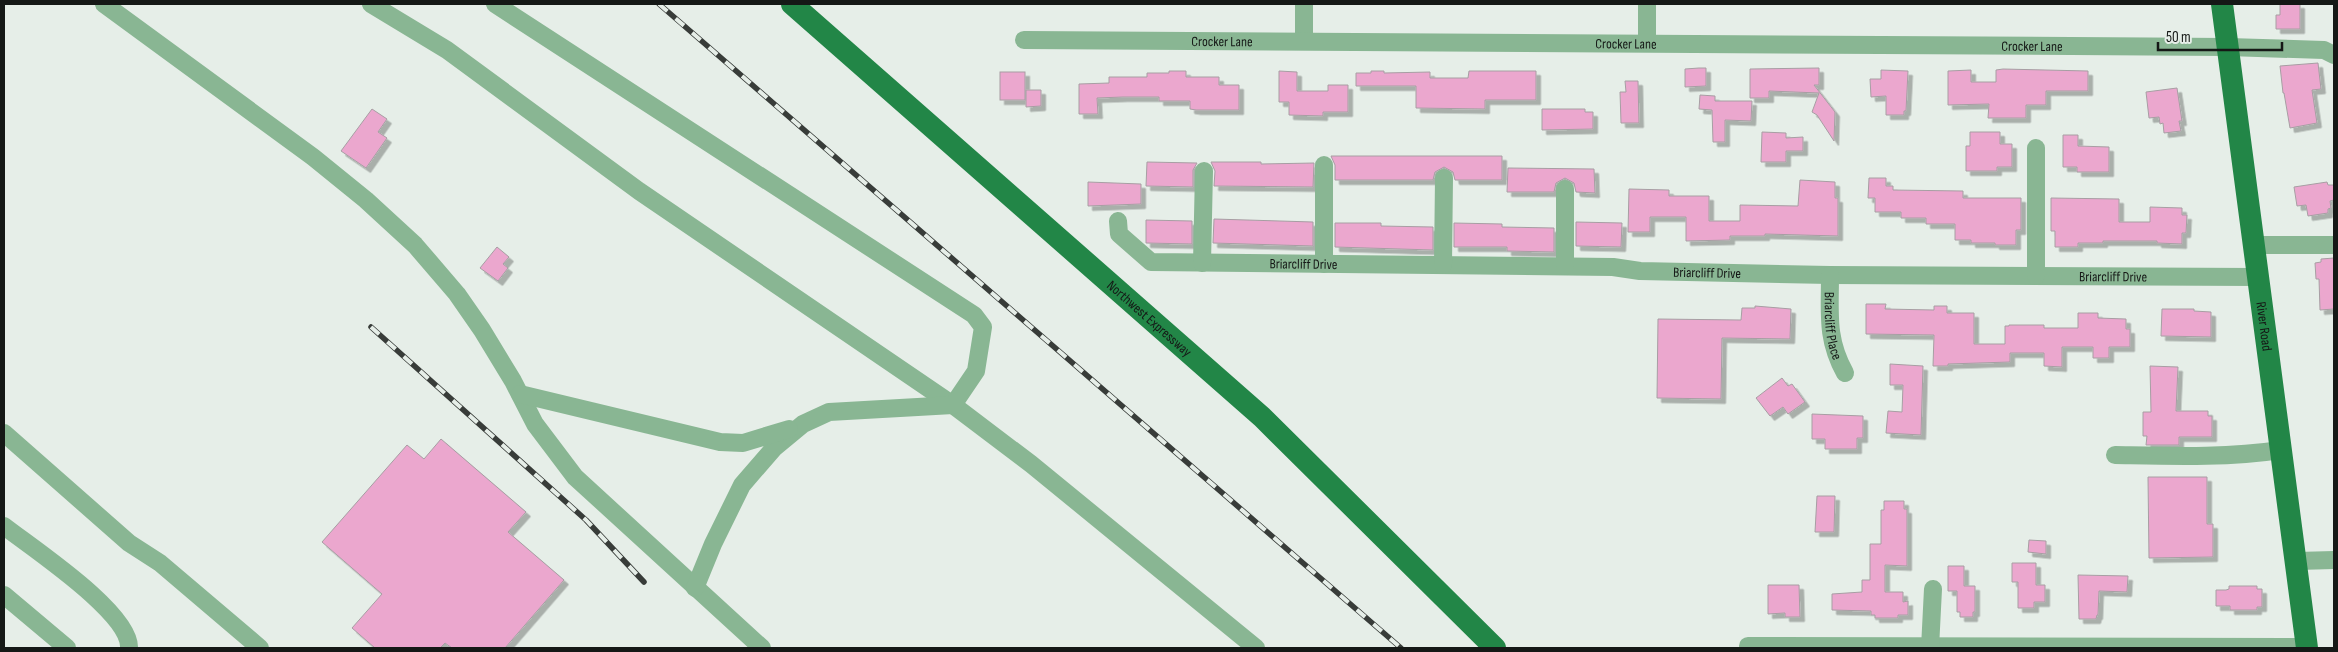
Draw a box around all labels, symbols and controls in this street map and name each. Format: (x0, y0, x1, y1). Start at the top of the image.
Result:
scale bar (2158, 20, 2282, 52)
text: 50 m (2166, 28, 2191, 47)
street label: Crocker Lane (1191, 33, 1253, 50)
street label: Crocker Lane (1595, 35, 1657, 53)
street label: Crocker Lane (2001, 38, 2063, 55)
street label: Briarcliff Drive (1269, 255, 1337, 273)
street label: Briarcliff Drive (1673, 264, 1741, 282)
street label: Briarcliff Drive (2079, 268, 2147, 285)
street label: Northwest Expressway (1103, 277, 1195, 361)
street label: Briarcliff Place (1821, 292, 1846, 362)
street label: River Road (2252, 301, 2276, 352)

